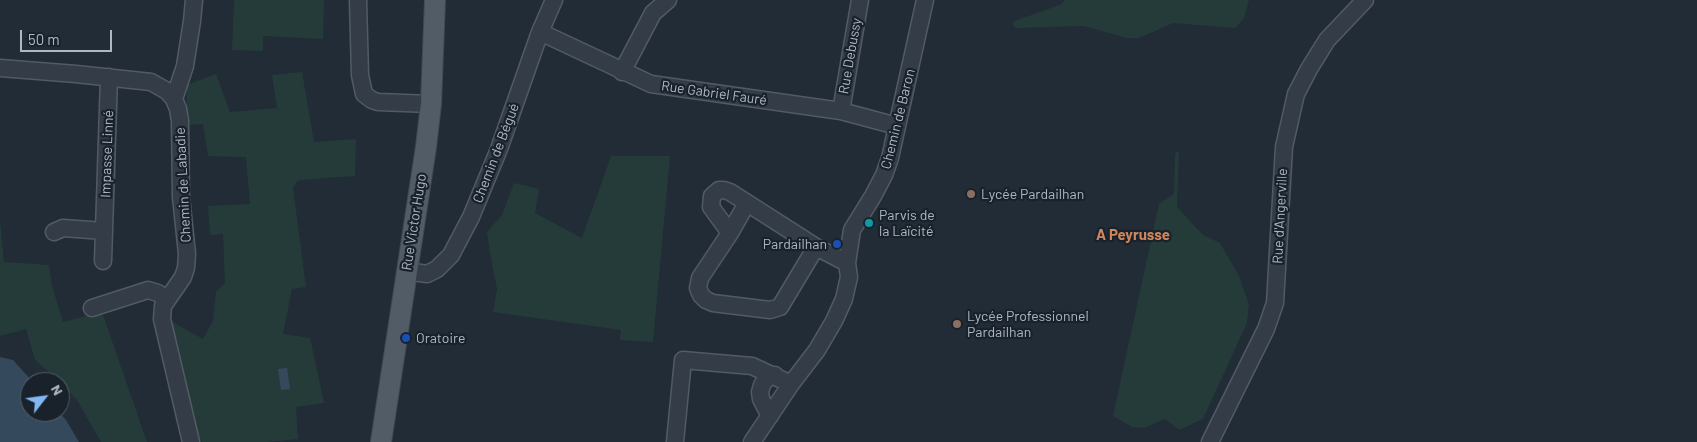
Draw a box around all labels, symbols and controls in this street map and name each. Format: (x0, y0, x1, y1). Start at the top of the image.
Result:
street label: Rue Debussy (835, 17, 865, 95)
scale bar (22, 20, 115, 52)
text: 50 m (28, 30, 60, 48)
street label: Chemin de Baron (877, 67, 919, 171)
street label: Rue Gabriel Fauré (660, 77, 768, 109)
street label: Chemin de Bégué (469, 101, 523, 205)
street label: Impasse Linné (97, 110, 117, 198)
street label: Chemin de Labadie (172, 127, 194, 243)
street label: Rue d'Angerville (1269, 168, 1291, 264)
street label: Rue Victor Hugo (398, 172, 430, 272)
place label: Lycée Pardailhan (981, 186, 1084, 202)
marker: Lycée Pardailhan (965, 188, 977, 200)
place label: Parvis de la Laïcité (879, 207, 935, 240)
marker: Parvis de la Laïcité (863, 217, 875, 229)
district label: A Peyrusse (1096, 226, 1170, 244)
place label: Pardailhan (763, 236, 827, 252)
marker: Pardailhan (831, 238, 843, 250)
place label: Lycée Professionnel Pardailhan (967, 308, 1089, 341)
marker: Lycée Professionnel Pardailhan (951, 318, 963, 330)
place label: Oratoire (416, 330, 465, 346)
marker: Oratoire (400, 332, 412, 344)
north arrow (20, 372, 70, 422)
text: N (48, 381, 67, 398)

